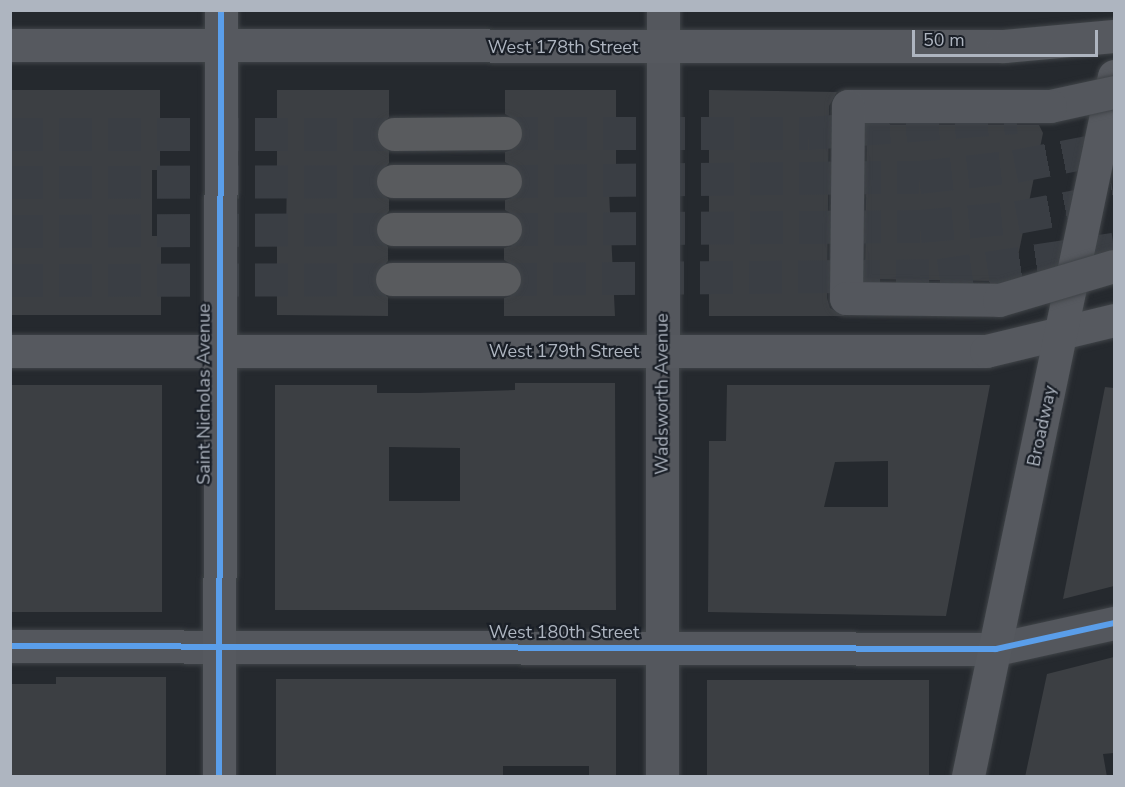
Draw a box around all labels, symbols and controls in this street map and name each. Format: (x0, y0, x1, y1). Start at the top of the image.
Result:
scale bar (915, 18, 1101, 56)
text: 50 m (923, 28, 965, 52)
street label: West 178th Street (488, 36, 638, 58)
street label: Saint Nicholas Avenue (193, 303, 215, 485)
street label: Wadsworth Avenue (651, 313, 673, 475)
street label: West 179th Street (489, 340, 639, 362)
street label: Broadway (1023, 384, 1061, 468)
street label: West 180th Street (489, 621, 639, 643)

